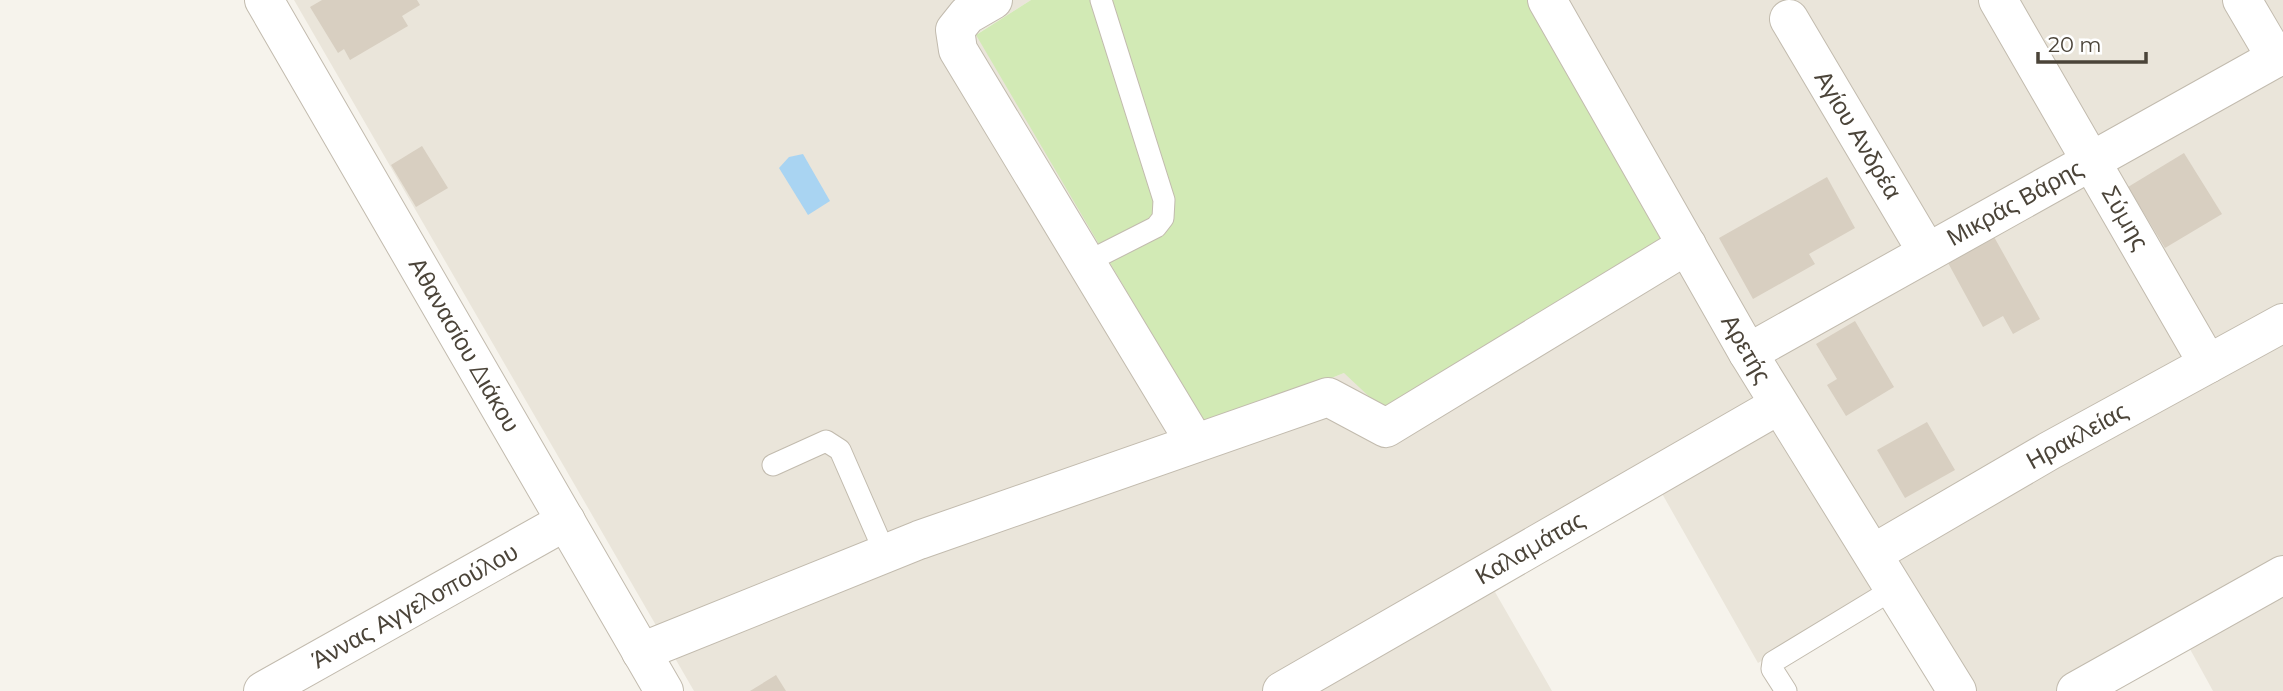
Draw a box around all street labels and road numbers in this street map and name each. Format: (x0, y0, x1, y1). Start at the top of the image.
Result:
street label: Αγίου Ανδρέα (1809, 65, 1908, 204)
street label: Μικράς Βάρης (1942, 153, 2088, 252)
street label: Σύμης (2096, 181, 2155, 255)
street label: Αθανασίου Διάκου (403, 252, 526, 437)
street label: Αρετής (1715, 309, 1778, 388)
street label: Ηρακλείας (2021, 396, 2132, 475)
street label: Καλαμάτας (1470, 505, 1589, 590)
street label: Άννας Αγγελοπούλου (307, 537, 523, 674)

